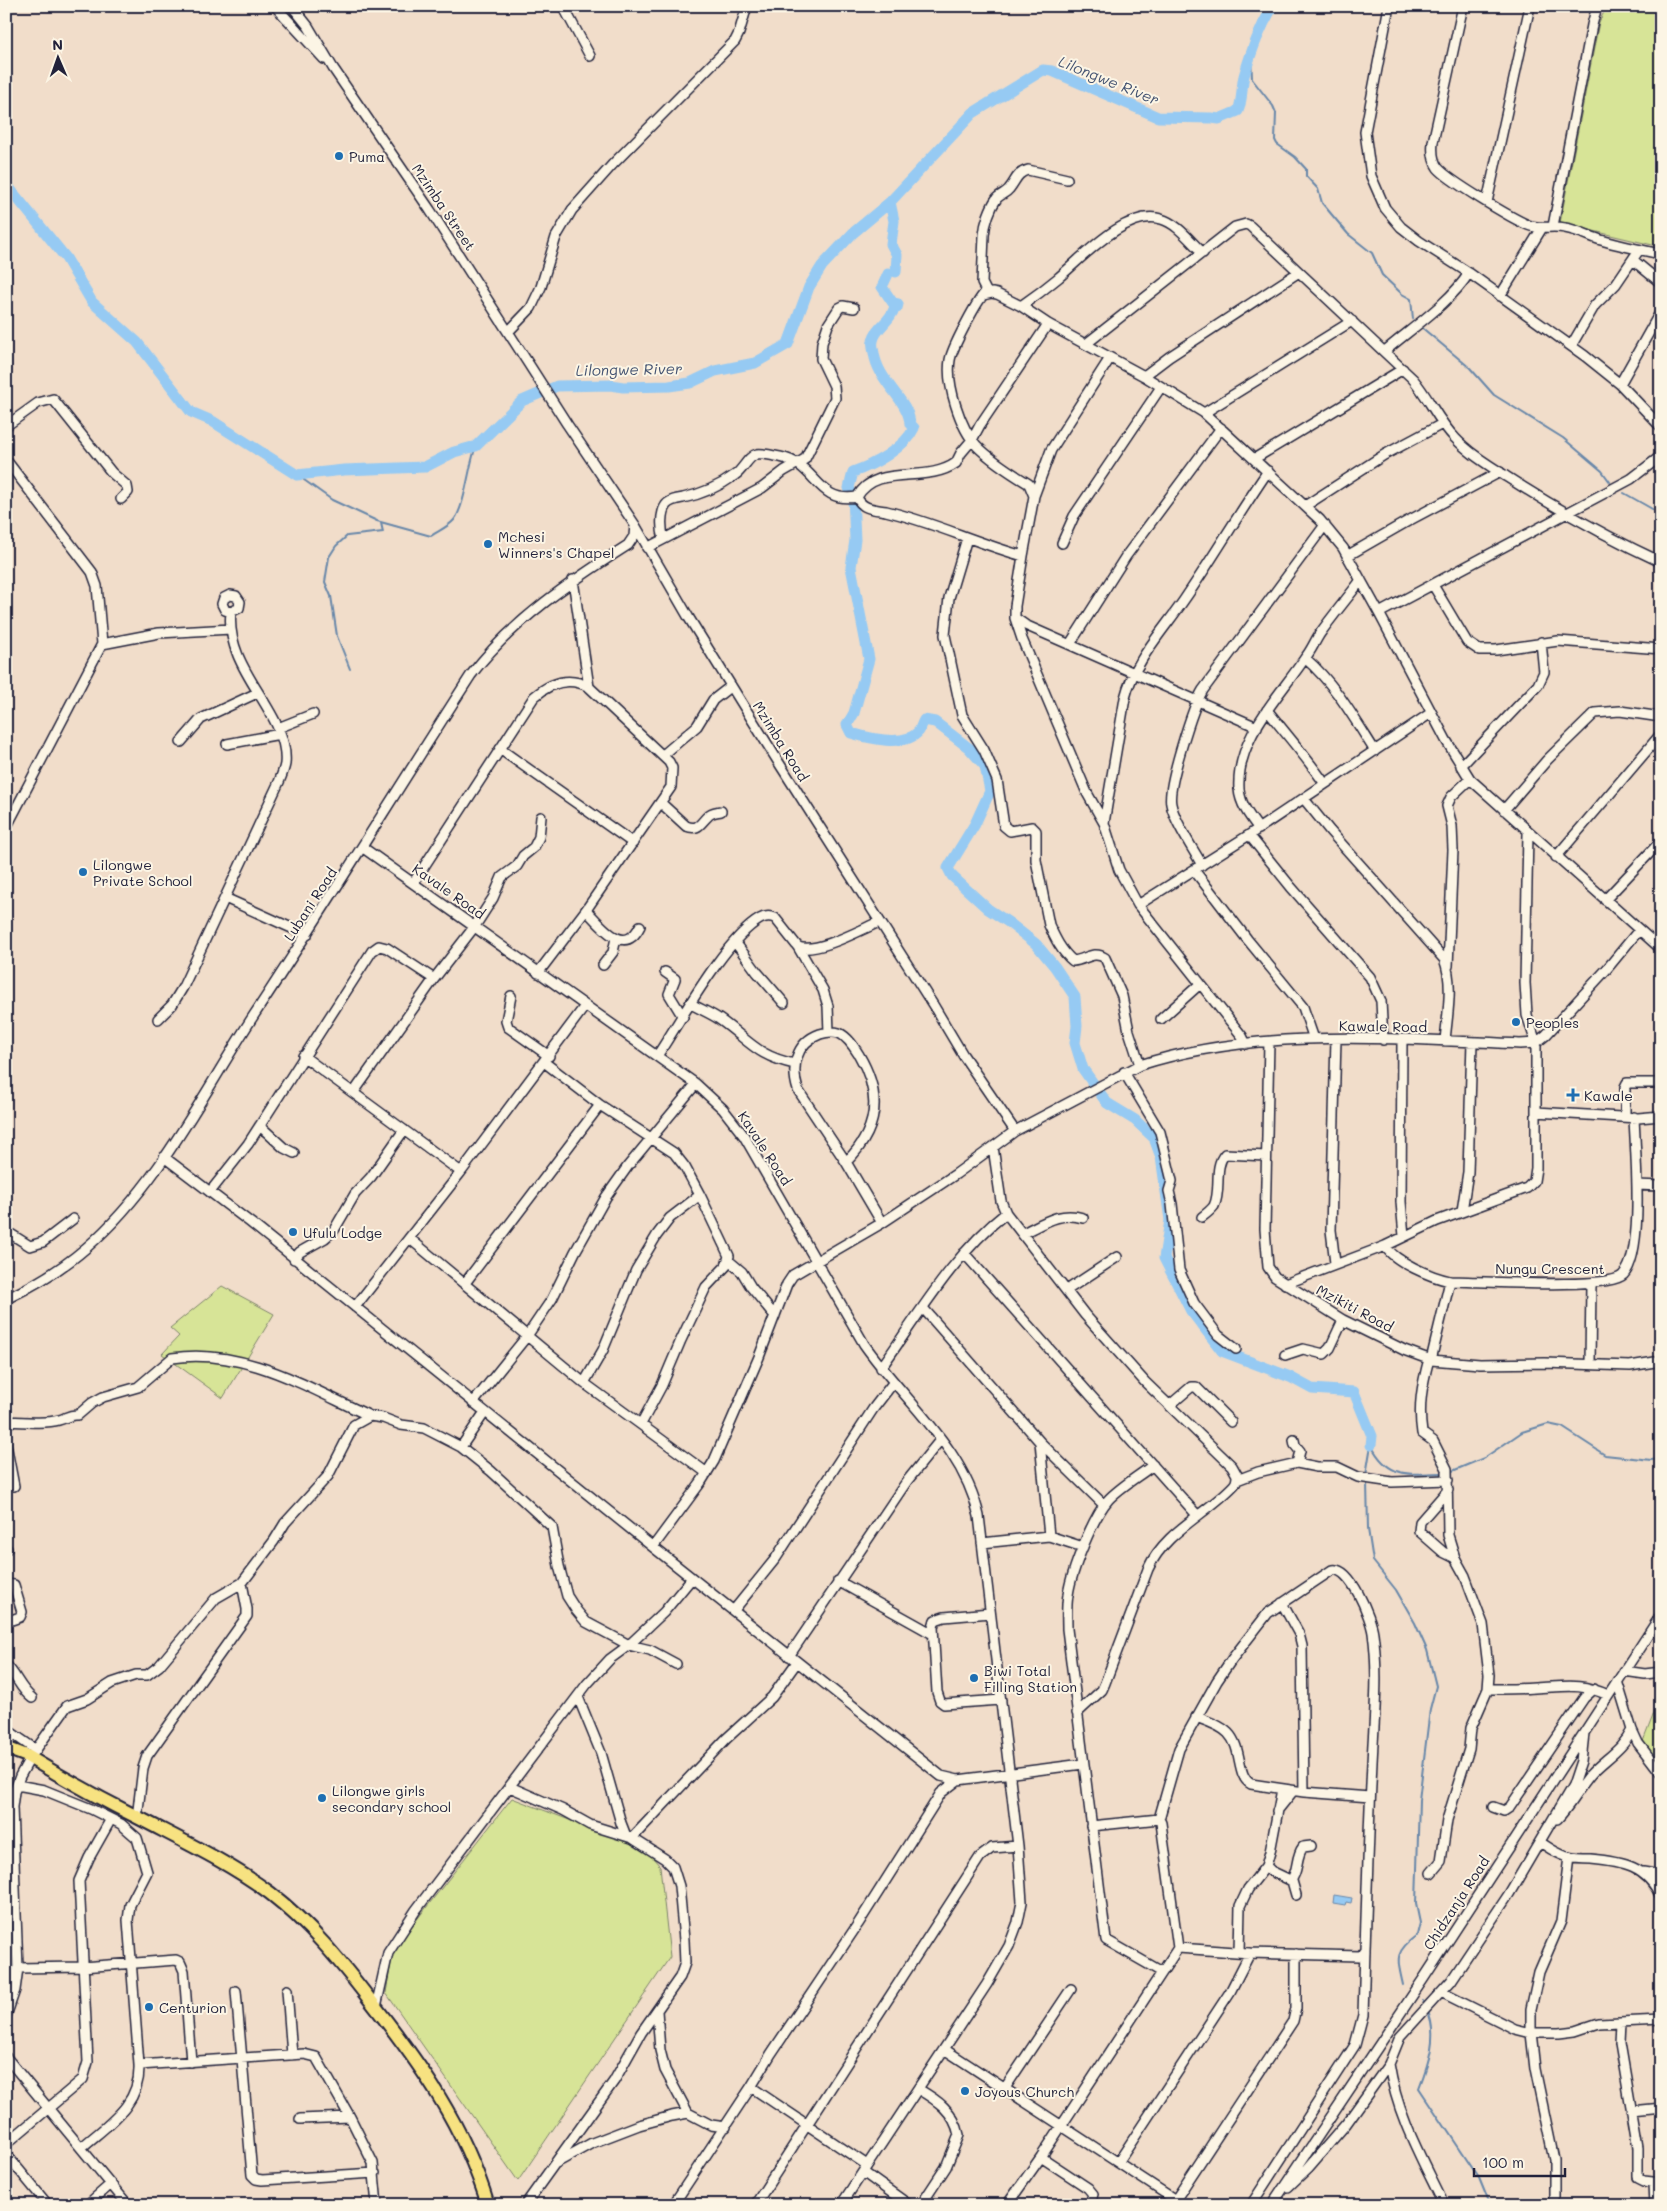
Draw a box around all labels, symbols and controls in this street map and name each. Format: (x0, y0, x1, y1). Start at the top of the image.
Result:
north arrow (32, 32, 82, 82)
text: N (52, 35, 63, 54)
water label: Lilongwe River (1056, 51, 1163, 109)
place label: Puma (349, 147, 385, 166)
marker: Puma (333, 150, 345, 162)
street label: Mzimba Street (408, 160, 480, 254)
water label: Lilongwe River (575, 358, 683, 380)
place label: Mchesi Winners's Chapel (498, 527, 614, 562)
marker: Mchesi Winners's Chapel (482, 538, 494, 550)
street label: Mzimba Road (749, 697, 813, 785)
place label: Lilongwe Private School (93, 855, 192, 890)
street label: Kavale Road (409, 859, 489, 923)
street label: Lubani Road (279, 863, 341, 944)
marker: Lilongwe Private School (77, 866, 89, 878)
place label: Peoples (1526, 1013, 1579, 1032)
street label: Kawale Road (1339, 1016, 1427, 1036)
marker: Peoples (1510, 1016, 1522, 1028)
place label: Kawale (1584, 1086, 1633, 1105)
marker: Kawale (1566, 1088, 1580, 1102)
street label: Kavale Road (734, 1107, 796, 1189)
place label: Ufulu Lodge (303, 1223, 382, 1242)
marker: Ufulu Lodge (287, 1226, 299, 1238)
street label: Nungu Crescent (1495, 1259, 1605, 1278)
street label: Mzikiti Road (1313, 1280, 1397, 1336)
place label: Biwi Total Filling Station (984, 1661, 1077, 1696)
marker: Biwi Total Filling Station (968, 1672, 980, 1684)
place label: Lilongwe girls secondary school (332, 1781, 451, 1816)
marker: Lilongwe girls secondary school (316, 1792, 328, 1804)
street label: Chidzanja Road (1419, 1852, 1493, 1954)
place label: Centurion (159, 1998, 227, 2017)
marker: Centurion (143, 2001, 155, 2013)
place label: Joyous Church (975, 2082, 1074, 2101)
marker: Joyous Church (959, 2085, 971, 2097)
scale bar (1474, 2146, 1566, 2178)
text: 100 m (1482, 2152, 1524, 2172)

